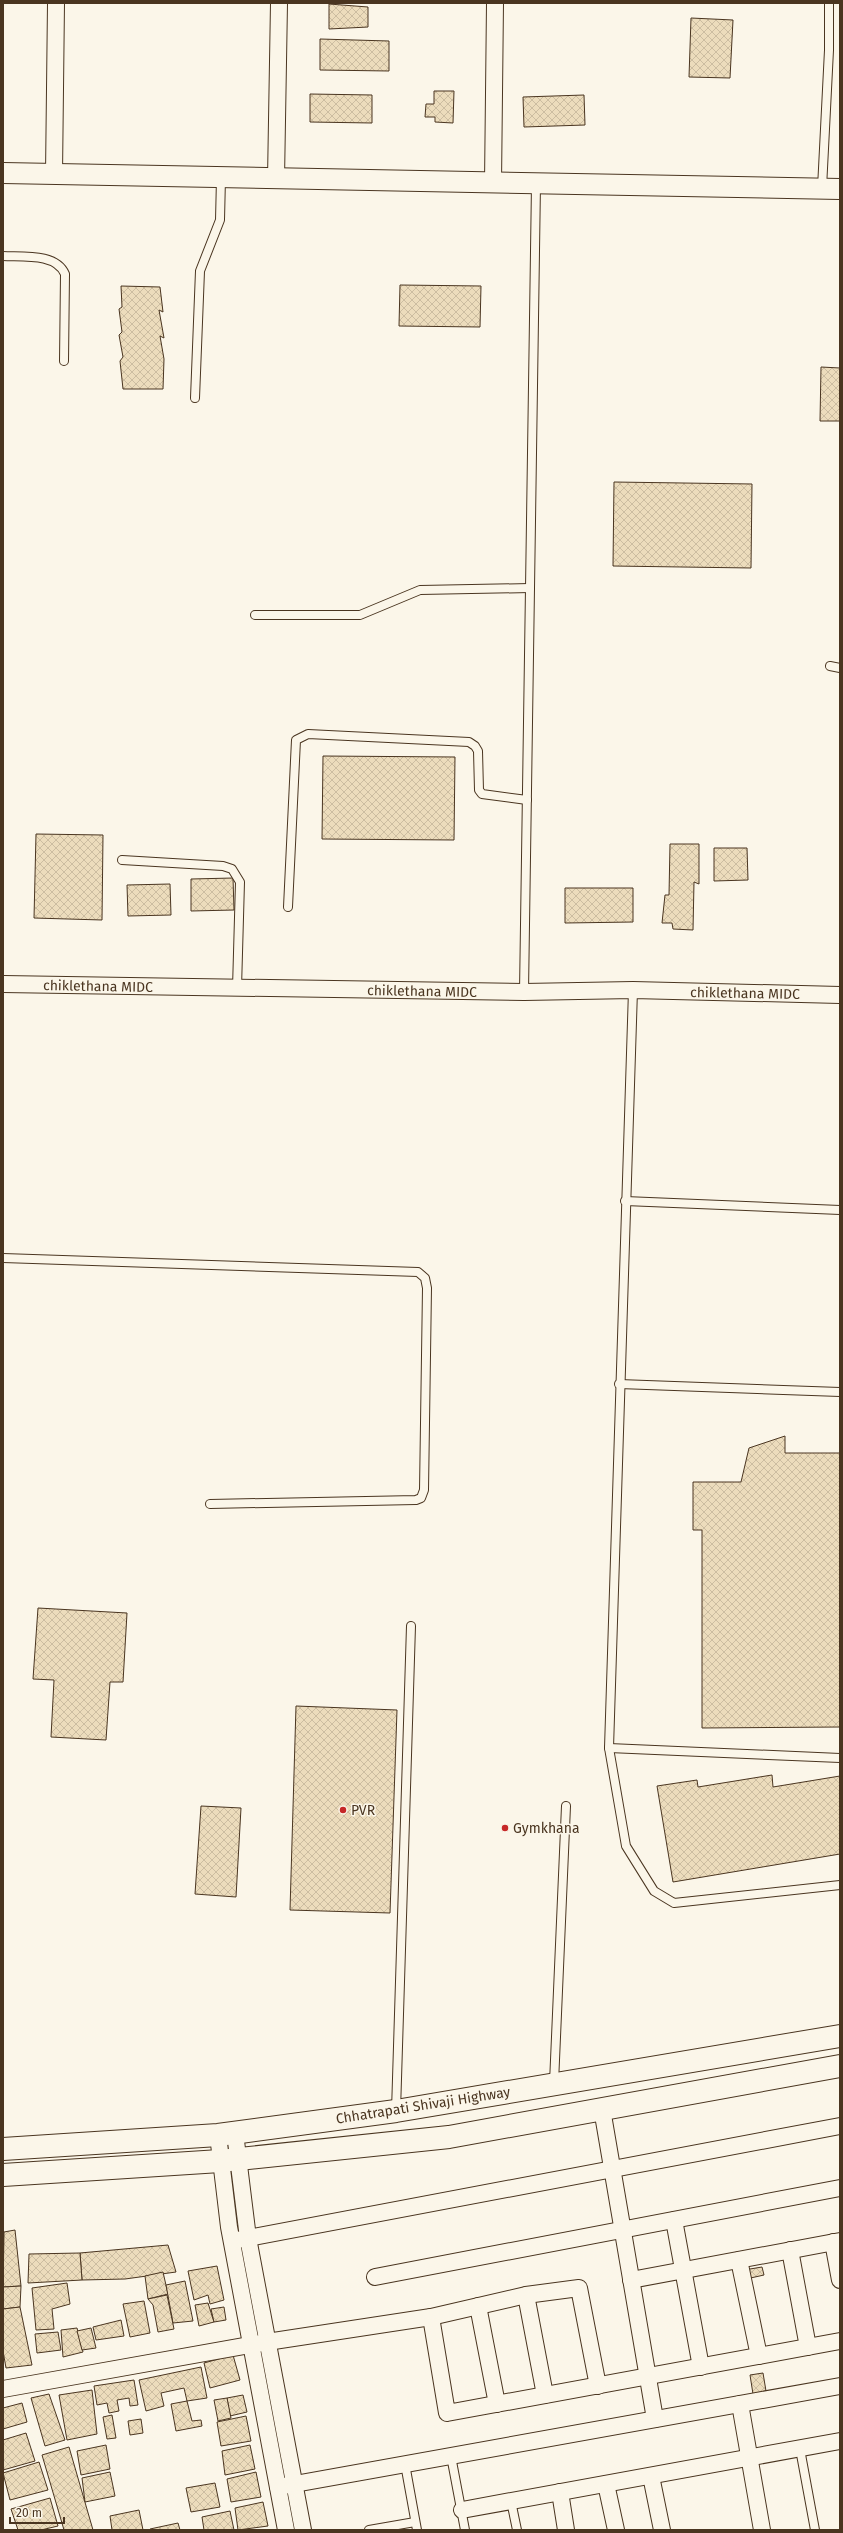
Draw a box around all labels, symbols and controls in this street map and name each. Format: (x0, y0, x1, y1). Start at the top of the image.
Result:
street label: chiklethana MIDC (43, 977, 153, 996)
street label: chiklethana MIDC (367, 982, 477, 1001)
street label: chiklethana MIDC (690, 984, 800, 1003)
place label: PVR (351, 1802, 376, 1819)
marker: PVR (338, 1805, 348, 1815)
place label: Gymkhana (513, 1820, 580, 1837)
marker: Gymkhana (500, 1823, 510, 1833)
street label: Chhatrapati Shivaji Highway (335, 2083, 512, 2128)
scale bar (10, 2499, 64, 2525)
text: 20 m (16, 2506, 42, 2520)

